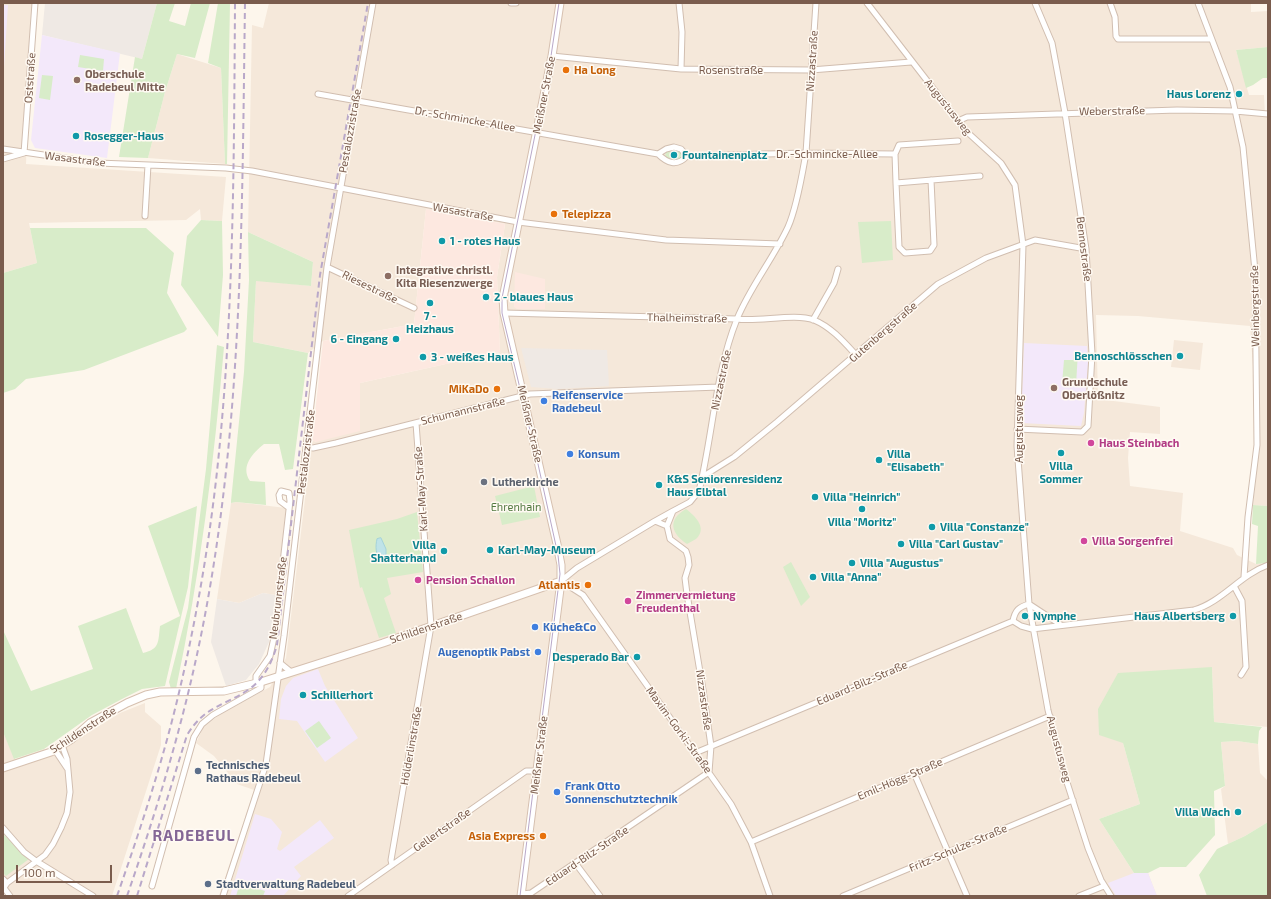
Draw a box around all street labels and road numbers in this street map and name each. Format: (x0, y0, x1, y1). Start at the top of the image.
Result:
street label: Nizzastraße (803, 30, 821, 92)
street label: Oststraße (22, 52, 38, 104)
street label: Meißner Straße (530, 55, 558, 135)
street label: Rosenstraße (699, 63, 763, 77)
street label: Augustusweg (921, 76, 975, 138)
street label: Pestalozzistraße (336, 88, 364, 174)
street label: Dr.-Schmincke-Allee (414, 104, 516, 134)
street label: Weberstraße (1079, 104, 1145, 118)
street label: Dr.-Schmincke-Allee (776, 147, 878, 161)
street label: Wasastraße (44, 149, 106, 169)
street label: Wasastraße (432, 200, 494, 224)
street label: Bennostraße (1073, 216, 1095, 282)
street label: Weinbergstraße (1248, 265, 1262, 347)
street label: Riesestraße (340, 268, 400, 306)
street label: Gutenbergstraße (846, 299, 920, 365)
street label: Thalheimstraße (647, 311, 727, 325)
street label: Nizzastraße (708, 349, 734, 411)
street label: Meißner Straße (515, 384, 545, 464)
street label: Schumannstraße (420, 394, 506, 428)
street label: Augustusweg (1012, 395, 1026, 463)
street label: Pestalozzistraße (294, 409, 318, 495)
street label: Karl-May-Straße (411, 446, 431, 532)
street label: Neubrunnstraße (266, 556, 290, 640)
street label: Schildenstraße (388, 609, 464, 647)
street label: Eduard-Bilz-Straße (815, 658, 909, 708)
street label: Nizzastraße (693, 669, 715, 731)
street label: Maxim-Gorki-Straße (643, 684, 715, 776)
street label: Schildenstraße (47, 704, 119, 756)
street label: Hölderlinstraße (398, 706, 424, 786)
street label: Augustusweg (1044, 714, 1074, 784)
street label: Meißner Straße (528, 715, 550, 795)
street label: Emil-Högg-Straße (855, 755, 945, 803)
street label: Gellertstraße (411, 805, 473, 855)
street label: Fritz-Schulze-Straße (907, 821, 1009, 875)
street label: Eduard-Bilz-Straße (543, 823, 631, 889)

